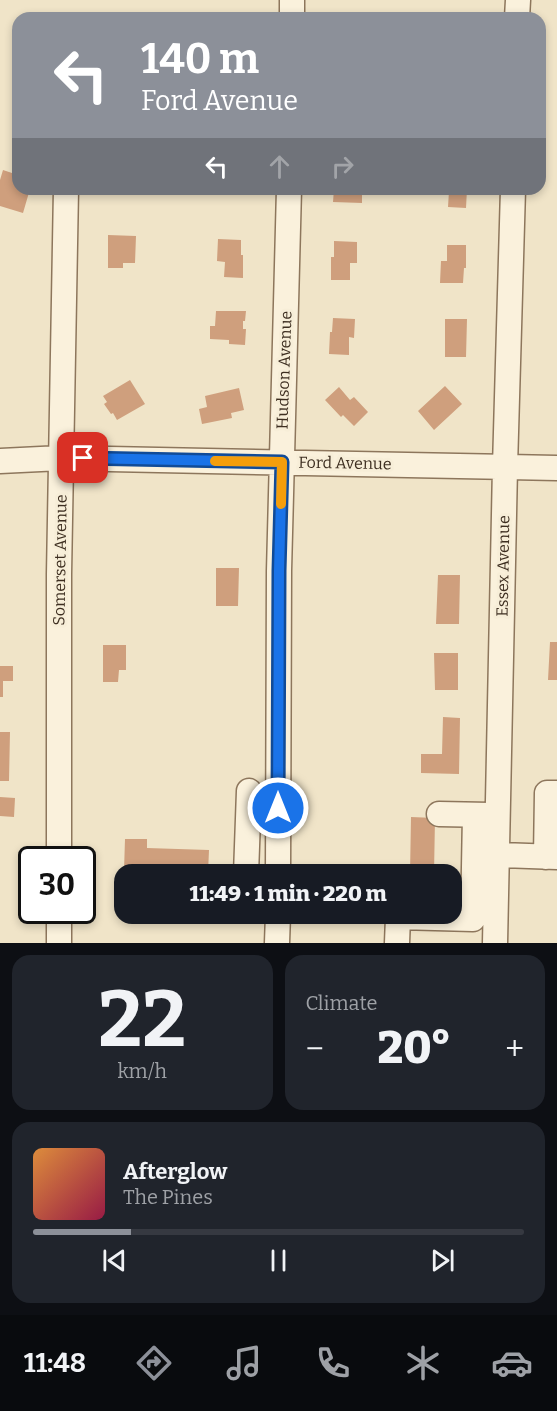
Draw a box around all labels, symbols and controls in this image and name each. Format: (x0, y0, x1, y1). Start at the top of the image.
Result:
text: 140 m (141, 34, 259, 84)
icon: left (42, 36, 120, 114)
text: Ford Avenue (141, 85, 298, 117)
icon: left (200, 150, 233, 183)
icon: ahead (263, 150, 296, 183)
icon: right (326, 150, 359, 183)
street label: Hudson Avenue (272, 310, 296, 430)
pin (57, 432, 108, 483)
icon: arrive (66, 441, 99, 474)
street label: Ford Avenue (298, 453, 392, 473)
street label: Somerset Avenue (49, 494, 71, 626)
street label: Essex Avenue (493, 515, 513, 617)
position arrow (246, 776, 310, 840)
speed limit sign: 30 (18, 846, 96, 924)
text: 11:49 · 1 min · 220 m (189, 880, 387, 907)
text: 22 (98, 973, 186, 1067)
text: Climate (306, 991, 377, 1015)
text: 20° (378, 1021, 451, 1075)
text: − (306, 1029, 324, 1069)
text: + (505, 1029, 524, 1069)
text: km/h (118, 1059, 167, 1083)
text: Afterglow (123, 1158, 227, 1185)
text: The Pines (123, 1185, 213, 1209)
icon: previous (98, 1244, 131, 1277)
icon: pause (262, 1244, 295, 1277)
icon: next (426, 1244, 459, 1277)
icon: directions (133, 1342, 175, 1384)
icon: music (223, 1342, 265, 1384)
icon: phone (312, 1342, 354, 1384)
icon: climate (402, 1342, 444, 1384)
icon: car (491, 1342, 533, 1384)
text: 11:48 (24, 1347, 86, 1379)

